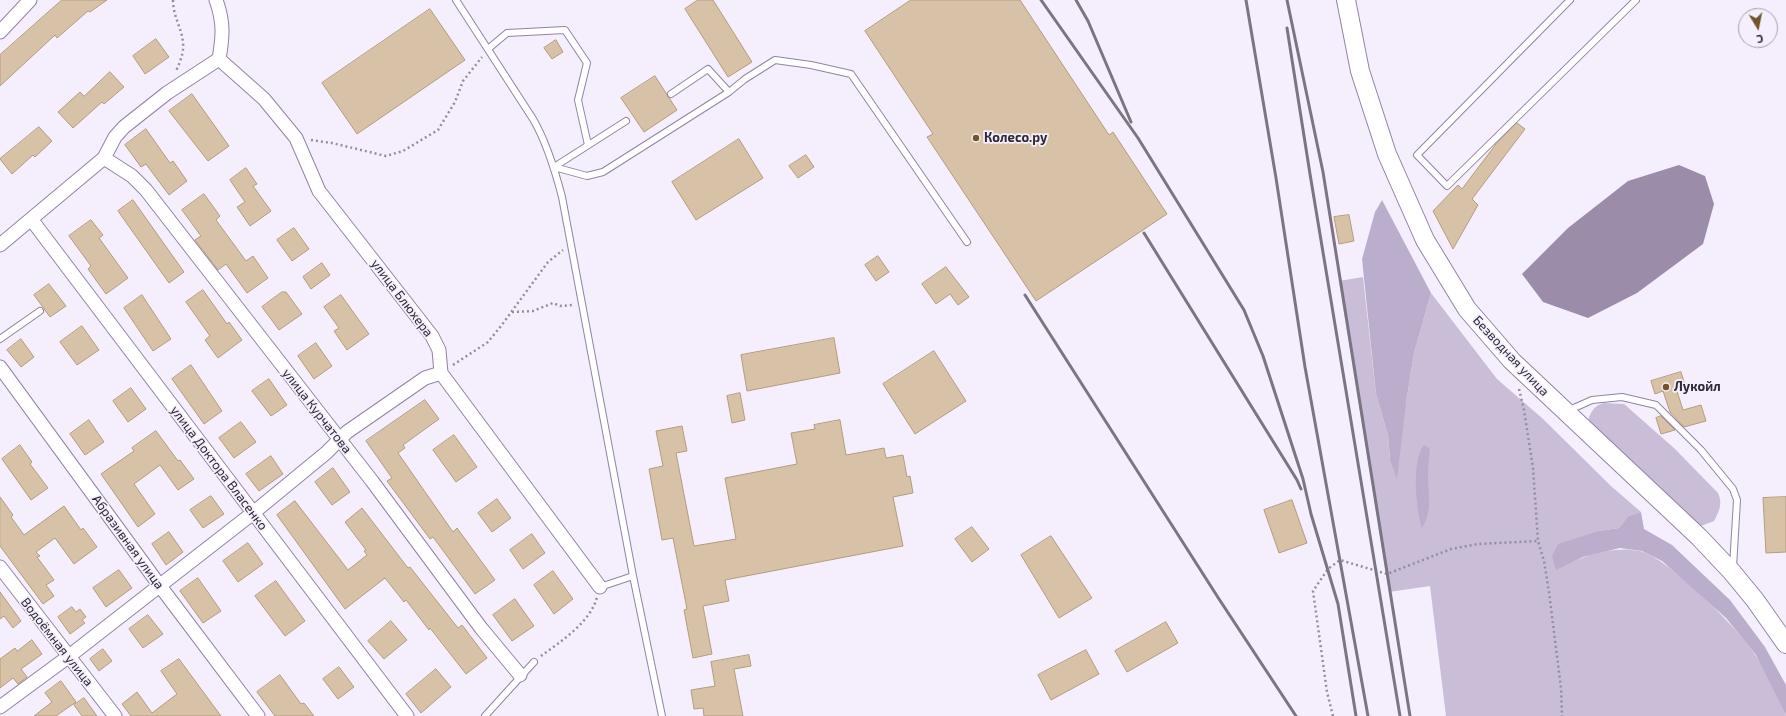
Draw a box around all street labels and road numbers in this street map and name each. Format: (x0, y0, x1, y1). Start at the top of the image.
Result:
street label: улица Блюхера (368, 256, 436, 340)
street label: Безводная улица (1470, 313, 1552, 399)
street label: улица Курчатова (279, 365, 355, 457)
street label: улица Доктора Власенко (167, 403, 271, 533)
street label: Абразивная улица (89, 492, 167, 592)
street label: Водоёмная улица (18, 595, 96, 689)

